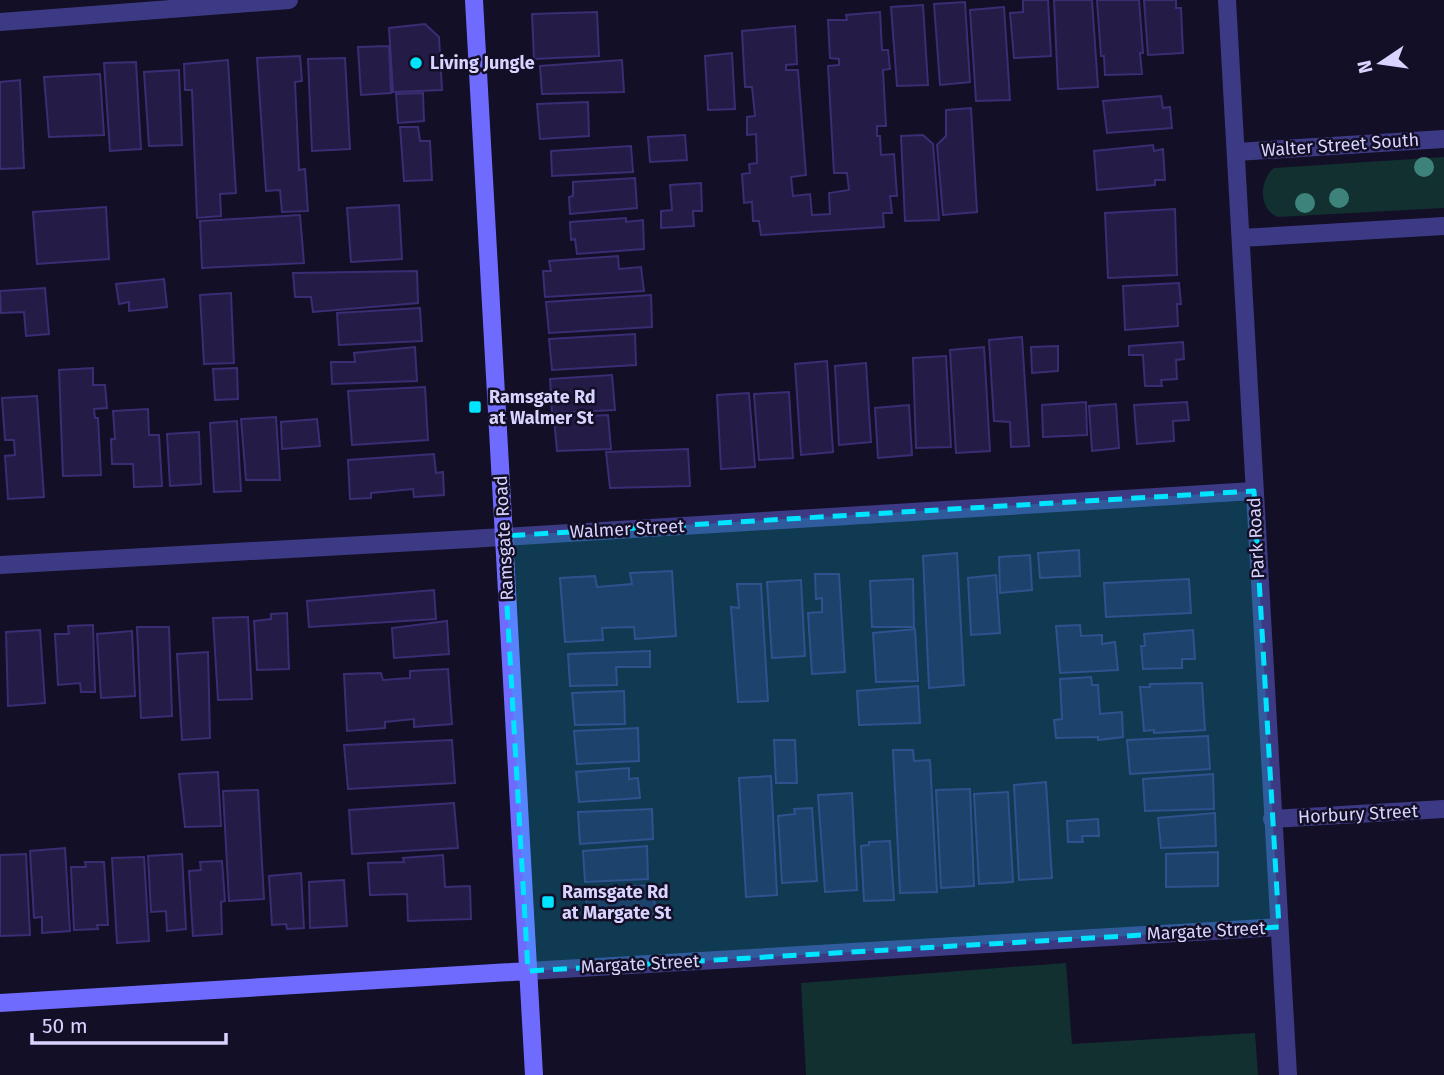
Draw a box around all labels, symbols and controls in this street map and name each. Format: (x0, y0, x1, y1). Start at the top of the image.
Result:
north arrow (1346, 28, 1416, 98)
place label: Living Jungle (430, 52, 535, 74)
marker: Living Jungle (408, 55, 424, 71)
text: N (1352, 58, 1378, 75)
street label: Walter Street South (1260, 129, 1420, 161)
place label: Ramsgate Rd at Walmer St (489, 386, 596, 429)
marker: Ramsgate Rd at Walmer St (467, 399, 483, 415)
street label: Ramsgate Road (490, 475, 518, 601)
street label: Park Road (1243, 497, 1269, 579)
street label: Walmer Street (569, 515, 685, 543)
street label: Horbury Street (1297, 800, 1419, 828)
place label: Ramsgate Rd at Margate St (562, 881, 673, 924)
marker: Ramsgate Rd at Margate St (540, 894, 556, 910)
street label: Margate Street (1146, 917, 1266, 945)
street label: Margate Street (580, 950, 700, 978)
scale bar (32, 1002, 226, 1046)
text: 50 m (42, 1013, 88, 1039)

